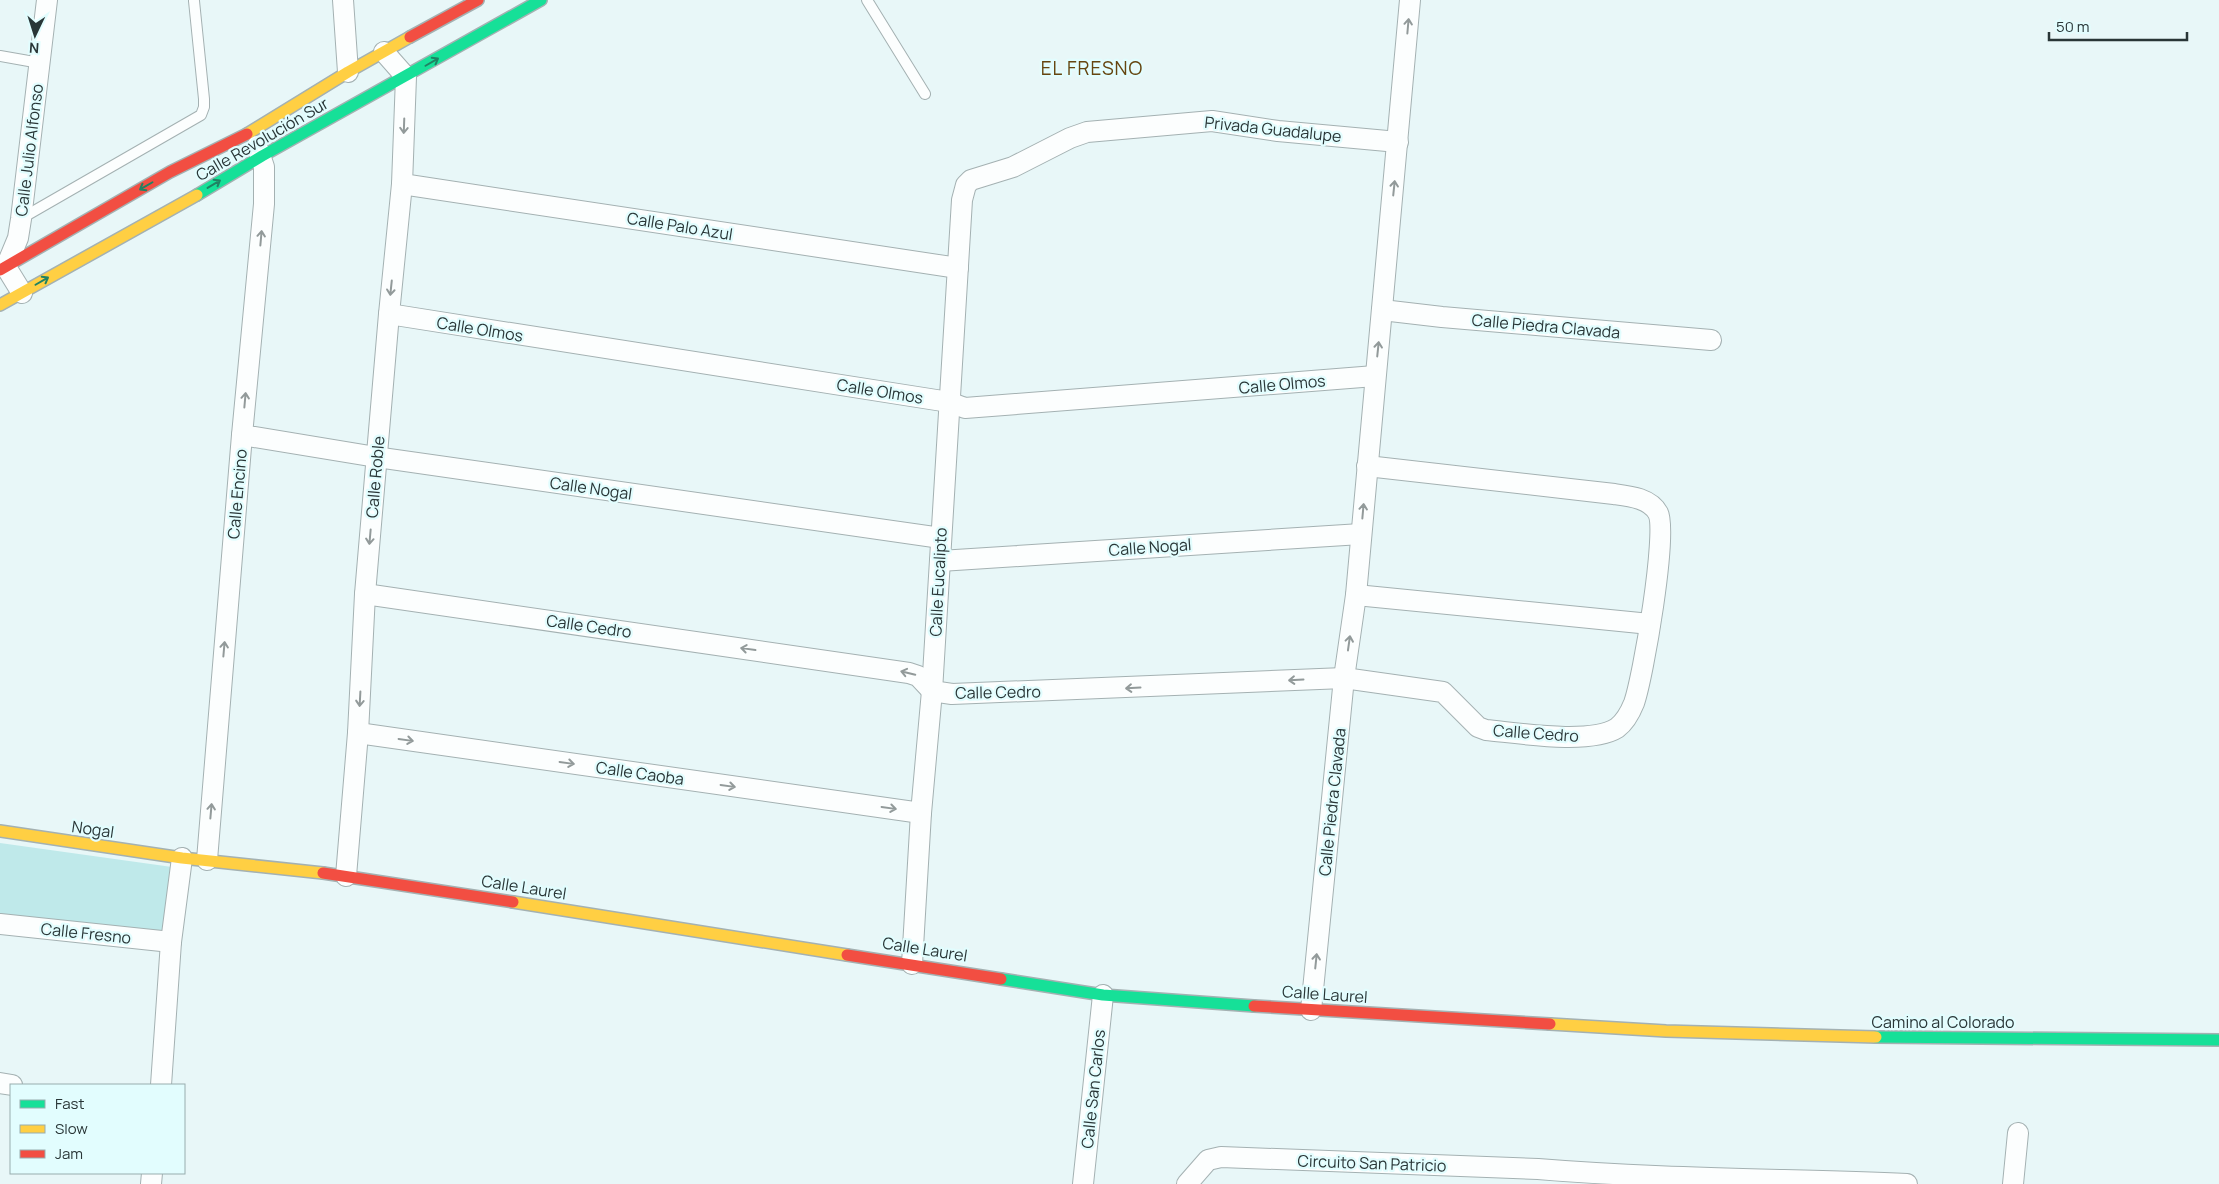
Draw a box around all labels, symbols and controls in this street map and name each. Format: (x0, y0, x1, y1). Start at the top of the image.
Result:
north arrow (10, 10, 60, 60)
scale bar (2049, 10, 2186, 42)
text: 50 m (2056, 16, 2090, 37)
one-way arrow (1403, 18, 1413, 34)
text: N (28, 39, 40, 58)
district label: EL FRESNO (1041, 55, 1143, 81)
one-way arrow (425, 57, 439, 67)
street label: Calle Julio Alfonso (10, 82, 48, 218)
street label: Calle Revolución Sur (192, 92, 332, 186)
street label: Privada Guadalupe (1204, 111, 1342, 147)
one-way arrow (400, 118, 409, 134)
one-way arrow (207, 179, 221, 189)
one-way arrow (1389, 180, 1398, 196)
one-way arrow (139, 181, 153, 191)
street label: Calle Palo Azul (626, 207, 734, 245)
one-way arrow (256, 231, 265, 247)
one-way arrow (35, 276, 50, 286)
one-way arrow (386, 280, 396, 296)
street label: Calle Piedra Clavada (1471, 309, 1621, 343)
street label: Calle Olmos (435, 311, 525, 347)
one-way arrow (1373, 342, 1382, 358)
street label: Calle Olmos (1238, 369, 1326, 399)
street label: Calle Olmos (835, 373, 925, 409)
one-way arrow (240, 392, 250, 408)
street label: Calle Roble (360, 435, 390, 519)
street label: Calle Encino (222, 448, 252, 540)
street label: Calle Nogal (548, 471, 634, 505)
one-way arrow (1358, 504, 1368, 520)
street label: Calle Eucalipto (924, 527, 952, 637)
one-way arrow (365, 529, 374, 545)
street label: Calle Nogal (1108, 533, 1192, 561)
street label: Calle Cedro (545, 609, 633, 643)
one-way arrow (1344, 635, 1354, 651)
one-way arrow (219, 642, 229, 658)
one-way arrow (740, 644, 756, 654)
one-way arrow (901, 668, 917, 677)
one-way arrow (1288, 676, 1304, 685)
street label: Calle Cedro (955, 680, 1041, 704)
one-way arrow (1126, 683, 1142, 692)
one-way arrow (355, 691, 364, 707)
street label: Calle Cedro (1492, 719, 1580, 747)
street label: Calle Piedra Clavada (1313, 727, 1351, 877)
one-way arrow (398, 735, 414, 745)
street label: Calle Caoba (595, 756, 685, 790)
one-way arrow (559, 758, 575, 768)
one-way arrow (720, 781, 736, 791)
one-way arrow (206, 803, 215, 819)
one-way arrow (881, 804, 897, 814)
street label: Nogal (70, 815, 116, 843)
street label: Calle Laurel (480, 869, 568, 905)
street label: Calle Fresno (40, 917, 132, 949)
street label: Calle Laurel (881, 931, 969, 967)
one-way arrow (1311, 954, 1321, 970)
street label: Calle Laurel (1282, 980, 1368, 1008)
street label: Camino al Colorado (1872, 1011, 2014, 1033)
street label: Calle San Carlos (1076, 1028, 1110, 1150)
legend (10, 1084, 185, 1174)
text: Fast (55, 1093, 84, 1114)
text: Slow (55, 1118, 88, 1139)
text: Jam (55, 1143, 83, 1164)
street label: Circuito San Patricio (1297, 1149, 1447, 1177)

